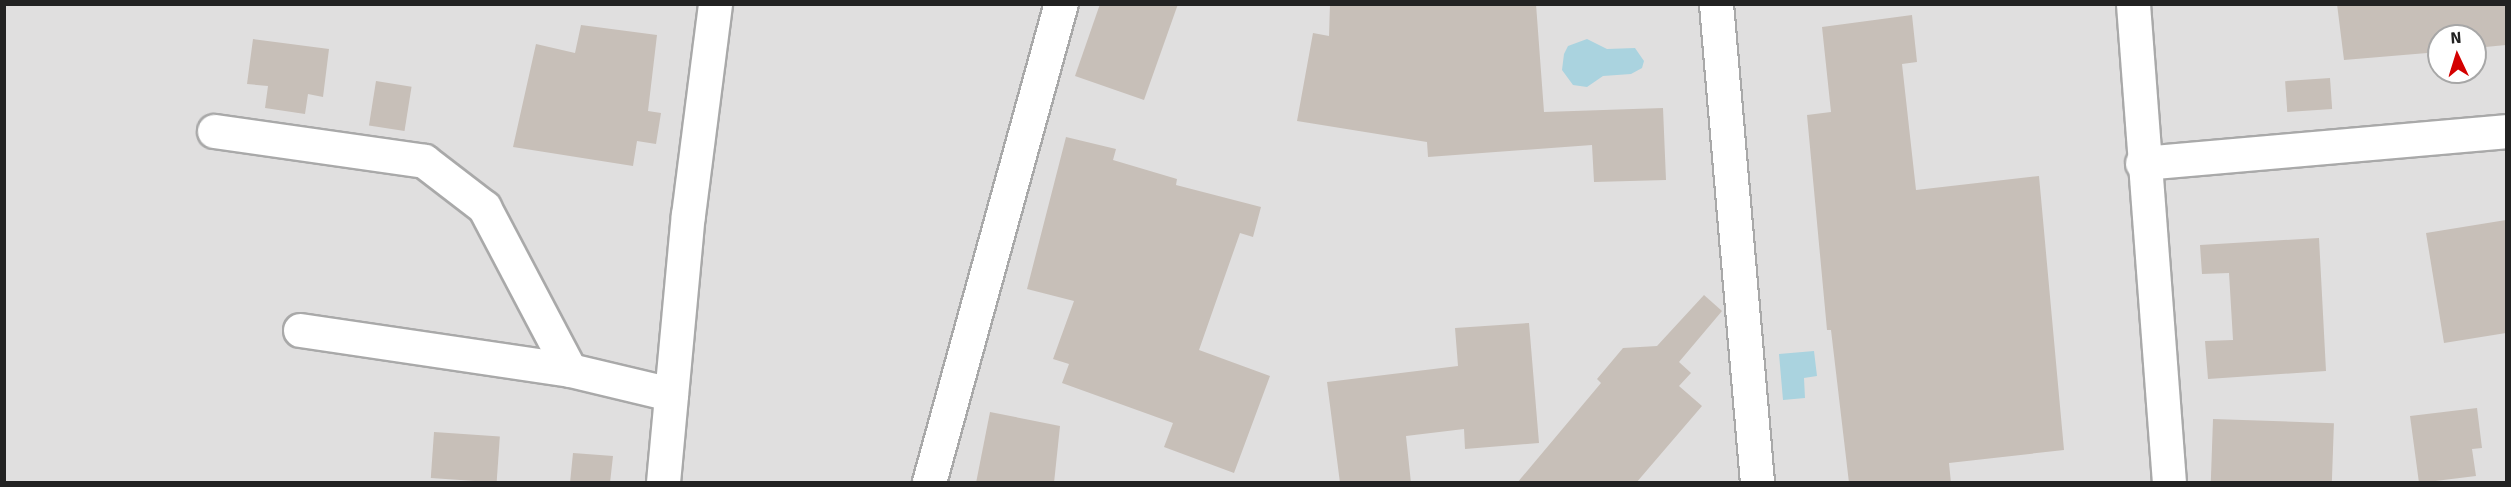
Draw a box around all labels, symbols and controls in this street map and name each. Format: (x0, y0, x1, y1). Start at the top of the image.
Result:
north arrow (2427, 24, 2487, 84)
text: N (2450, 28, 2462, 48)

